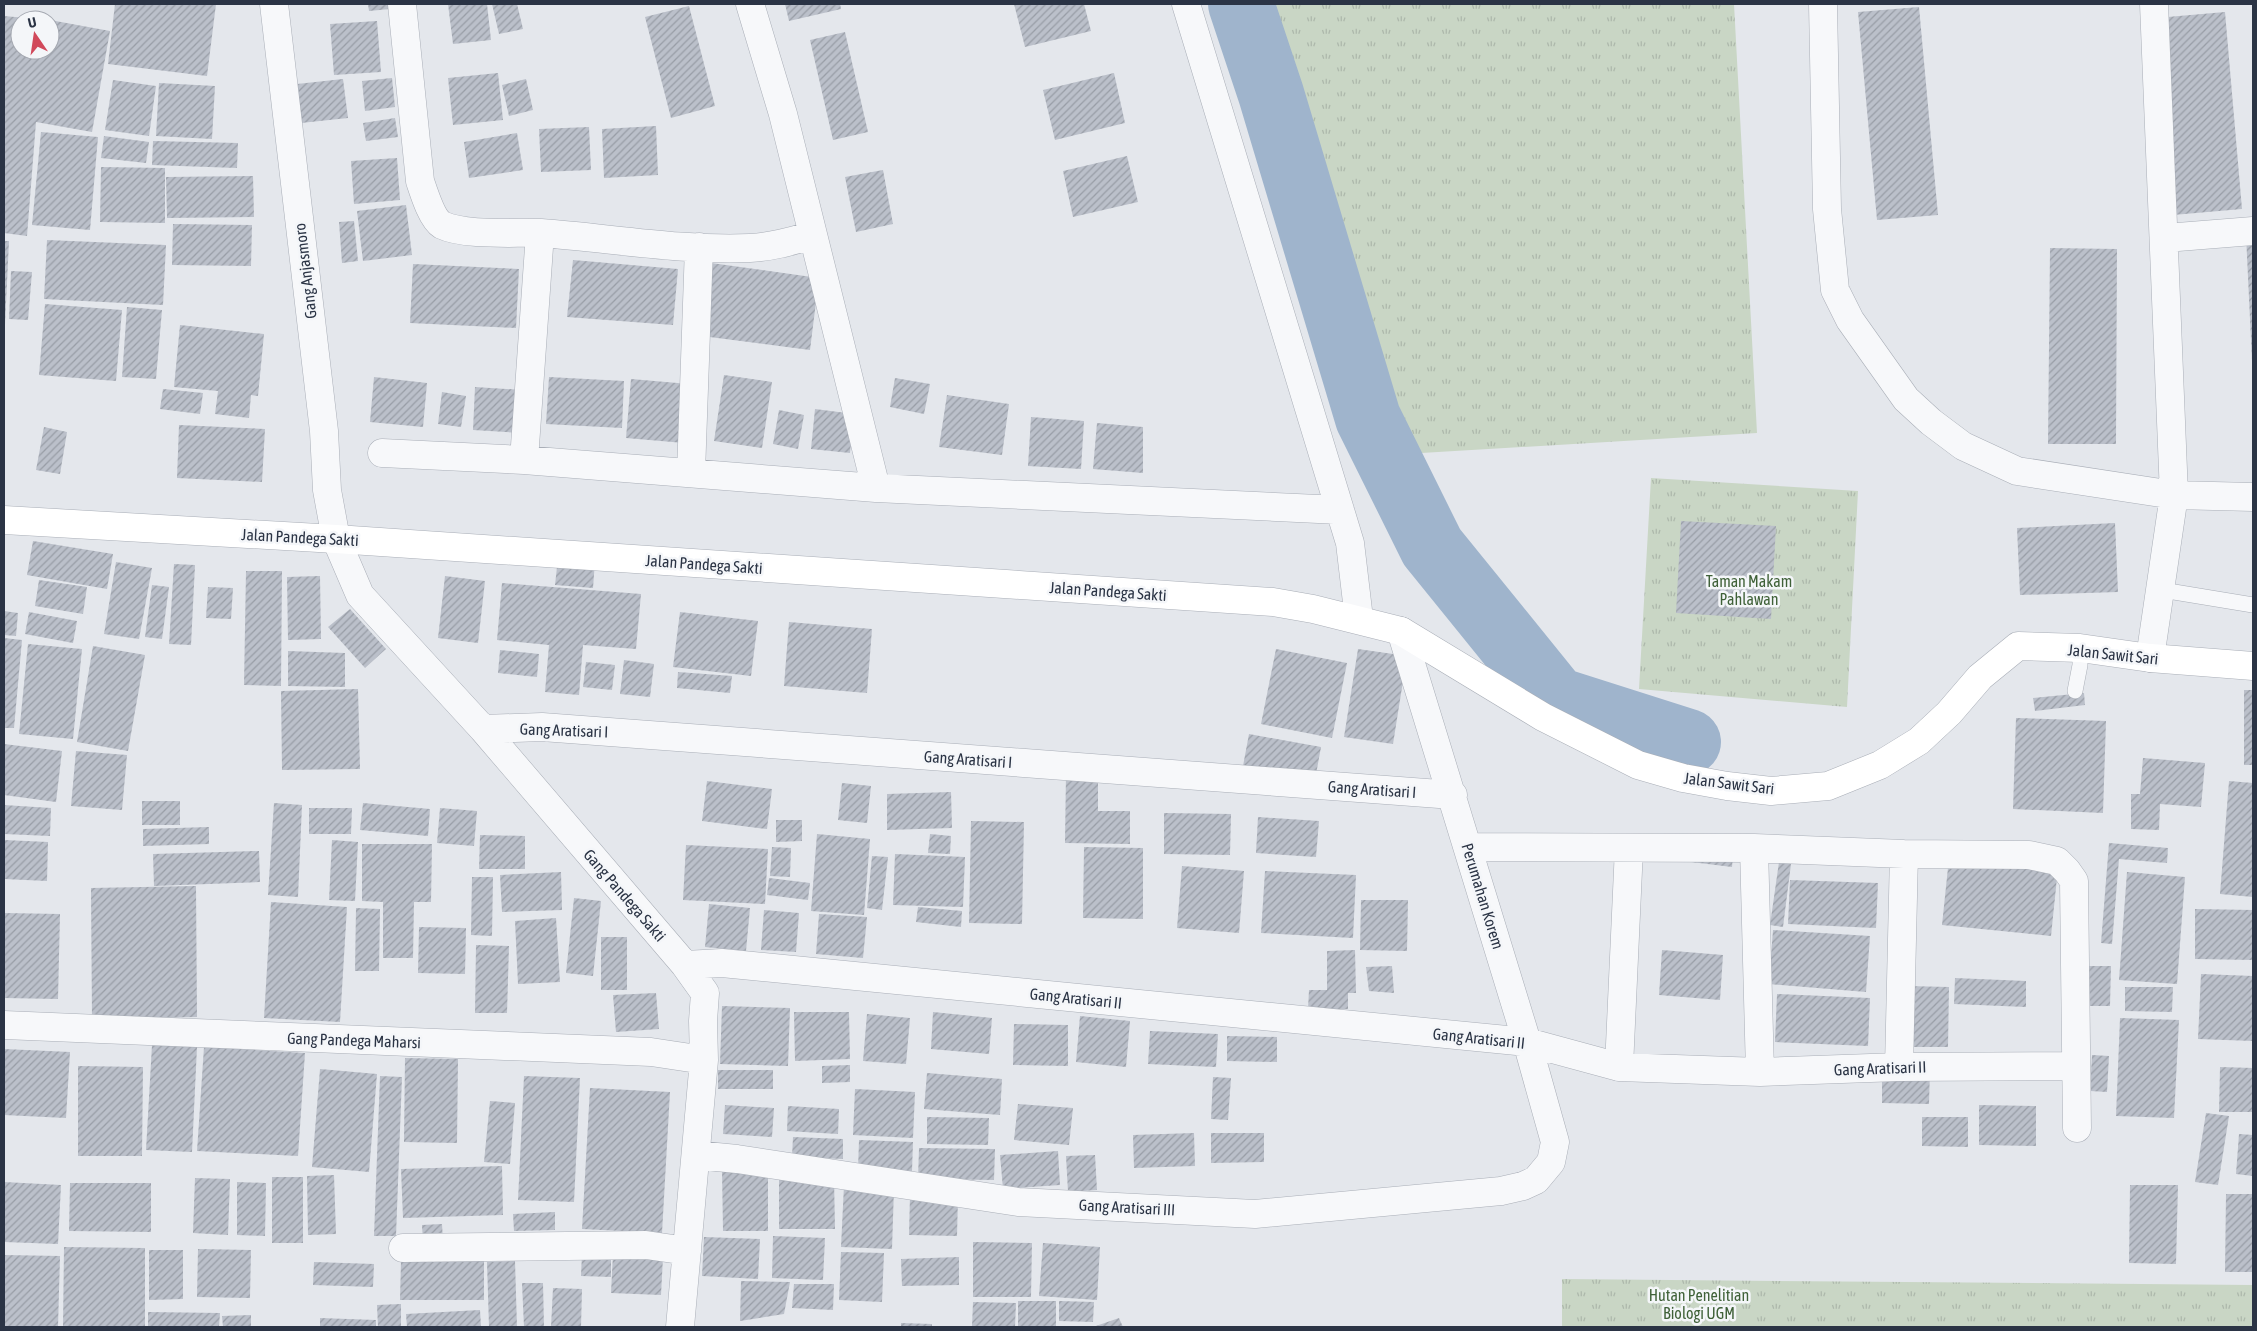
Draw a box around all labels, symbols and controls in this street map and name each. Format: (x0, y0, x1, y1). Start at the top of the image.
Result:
north arrow (10, 10, 60, 60)
text: U (26, 14, 38, 31)
street label: Gang Anjasmoro (290, 222, 321, 320)
street label: Jalan Pandega Sakti (241, 525, 359, 550)
street label: Jalan Pandega Sakti (645, 551, 763, 578)
park label: Taman Makam Pahlawan (1706, 572, 1792, 608)
street label: Jalan Pandega Sakti (1049, 578, 1167, 605)
street label: Jalan Sawit Sari (2067, 640, 2159, 668)
street label: Gang Aratisari I (519, 719, 609, 742)
street label: Gang Aratisari I (923, 747, 1013, 772)
street label: Jalan Sawit Sari (1683, 769, 1775, 797)
street label: Gang Aratisari I (1327, 777, 1417, 802)
street label: Perumahan Korem (1458, 841, 1508, 951)
street label: Gang Pandega Sakti (579, 845, 670, 945)
street label: Gang Aratisari II (1029, 984, 1123, 1013)
street label: Gang Aratisari II (1432, 1024, 1526, 1053)
street label: Gang Pandega Maharsi (287, 1029, 421, 1052)
street label: Gang Aratisari II (1833, 1057, 1927, 1080)
street label: Gang Aratisari III (1078, 1195, 1176, 1220)
park label: Hutan Penelitian Biologi UGM (1649, 1286, 1749, 1323)

